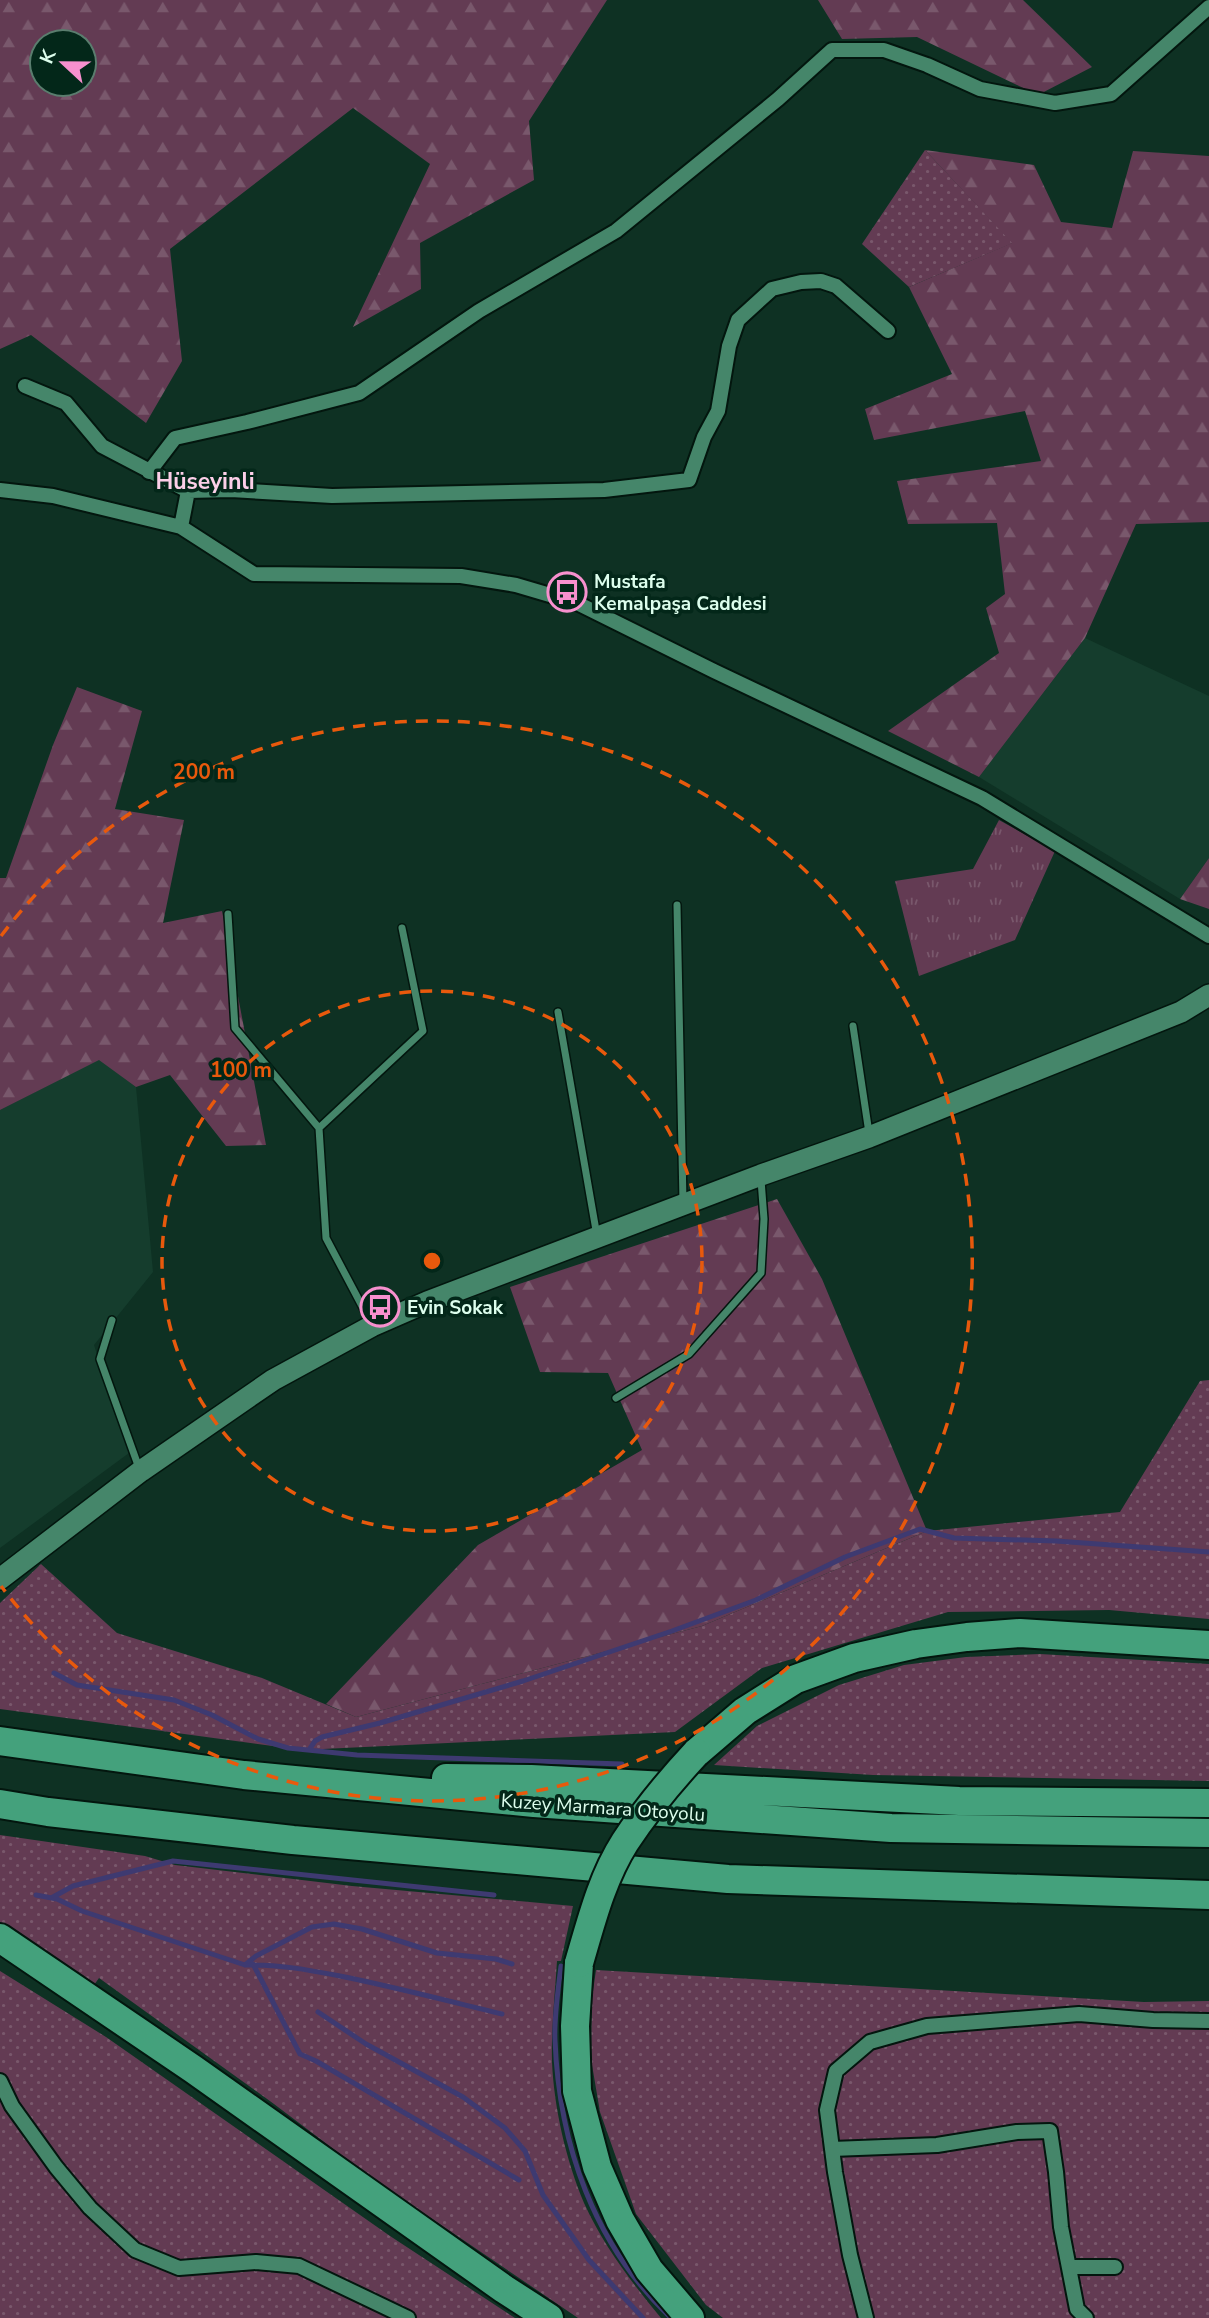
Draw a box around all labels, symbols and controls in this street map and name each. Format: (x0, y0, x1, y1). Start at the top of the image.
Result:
north arrow (28, 28, 98, 98)
text: K (34, 45, 63, 68)
district label: Hüseyinli (155, 466, 255, 497)
place label: Mustafa Kemalpaşa Caddesi (594, 569, 767, 617)
bus stop icon: Mustafa Kemalpaşa Caddesi (546, 571, 588, 613)
text: 200 m (173, 758, 235, 786)
text: 100 m (210, 1056, 272, 1084)
centre of rings (420, 1249, 444, 1273)
bus stop icon: Evin Sokak (359, 1286, 401, 1328)
place label: Evin Sokak (407, 1295, 504, 1321)
street label: Kuzey Marmara Otoyolu (500, 1788, 706, 1828)

